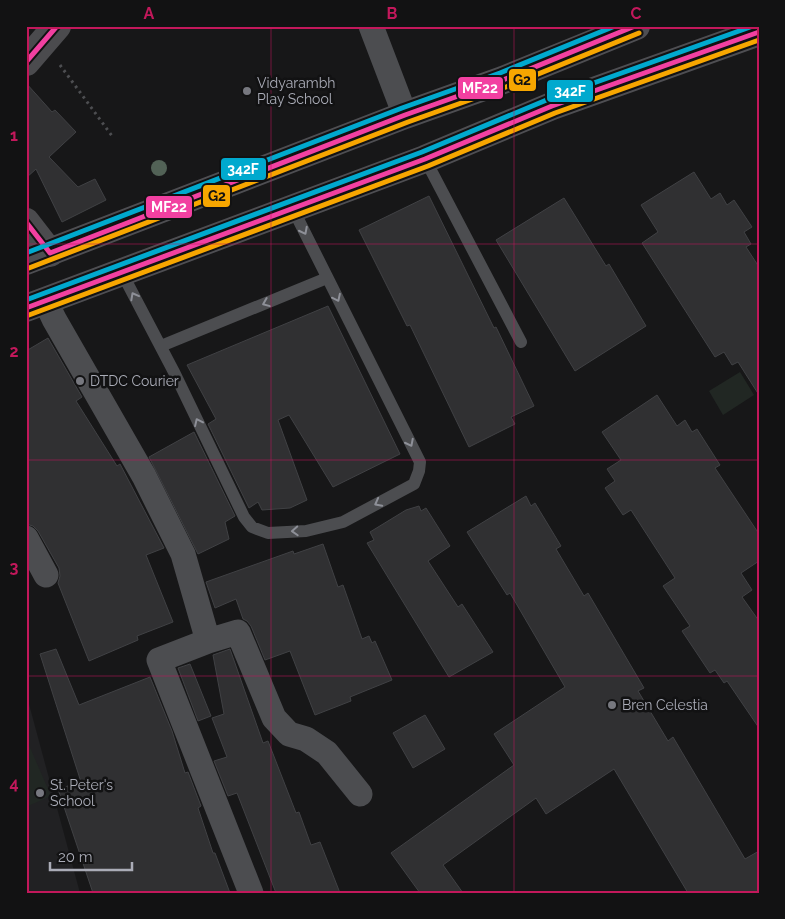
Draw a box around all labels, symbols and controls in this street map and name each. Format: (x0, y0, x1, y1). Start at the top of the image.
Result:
text: A (144, 4, 155, 23)
text: B (387, 4, 398, 23)
text: C (631, 4, 642, 23)
line badge: G2 (508, 68, 537, 92)
text: G2 (513, 72, 531, 88)
place label: Vidyarambh Play School (257, 75, 335, 107)
line badge: MF22 (457, 76, 504, 100)
line badge: 342F (546, 79, 594, 103)
text: MF22 (462, 80, 498, 96)
text: 342F (554, 83, 586, 99)
marker: Vidyarambh Play School (241, 85, 253, 97)
text: 1 (10, 126, 18, 145)
line badge: 342F (220, 157, 267, 181)
text: 342F (227, 161, 259, 177)
line badge: G2 (202, 184, 231, 208)
text: G2 (208, 188, 226, 204)
line badge: MF22 (145, 195, 193, 219)
text: MF22 (151, 199, 187, 215)
one-way arrow (298, 225, 308, 234)
one-way arrow (130, 292, 140, 301)
one-way arrow (331, 292, 341, 301)
one-way arrow (262, 297, 271, 308)
text: 2 (9, 342, 19, 361)
place label: DTDC Courier (90, 373, 179, 389)
marker: DTDC Courier (74, 375, 86, 387)
one-way arrow (194, 418, 204, 427)
one-way arrow (404, 438, 414, 447)
one-way arrow (375, 497, 384, 507)
one-way arrow (291, 526, 299, 537)
text: 3 (10, 558, 19, 577)
place label: Bren Celestia (622, 697, 708, 713)
marker: Bren Celestia (606, 699, 618, 711)
text: 4 (9, 774, 19, 793)
place label: St. Peter's School (50, 777, 113, 809)
marker: St. Peter's School (34, 787, 46, 799)
scale bar (50, 839, 132, 871)
text: 20 m (58, 848, 93, 866)

